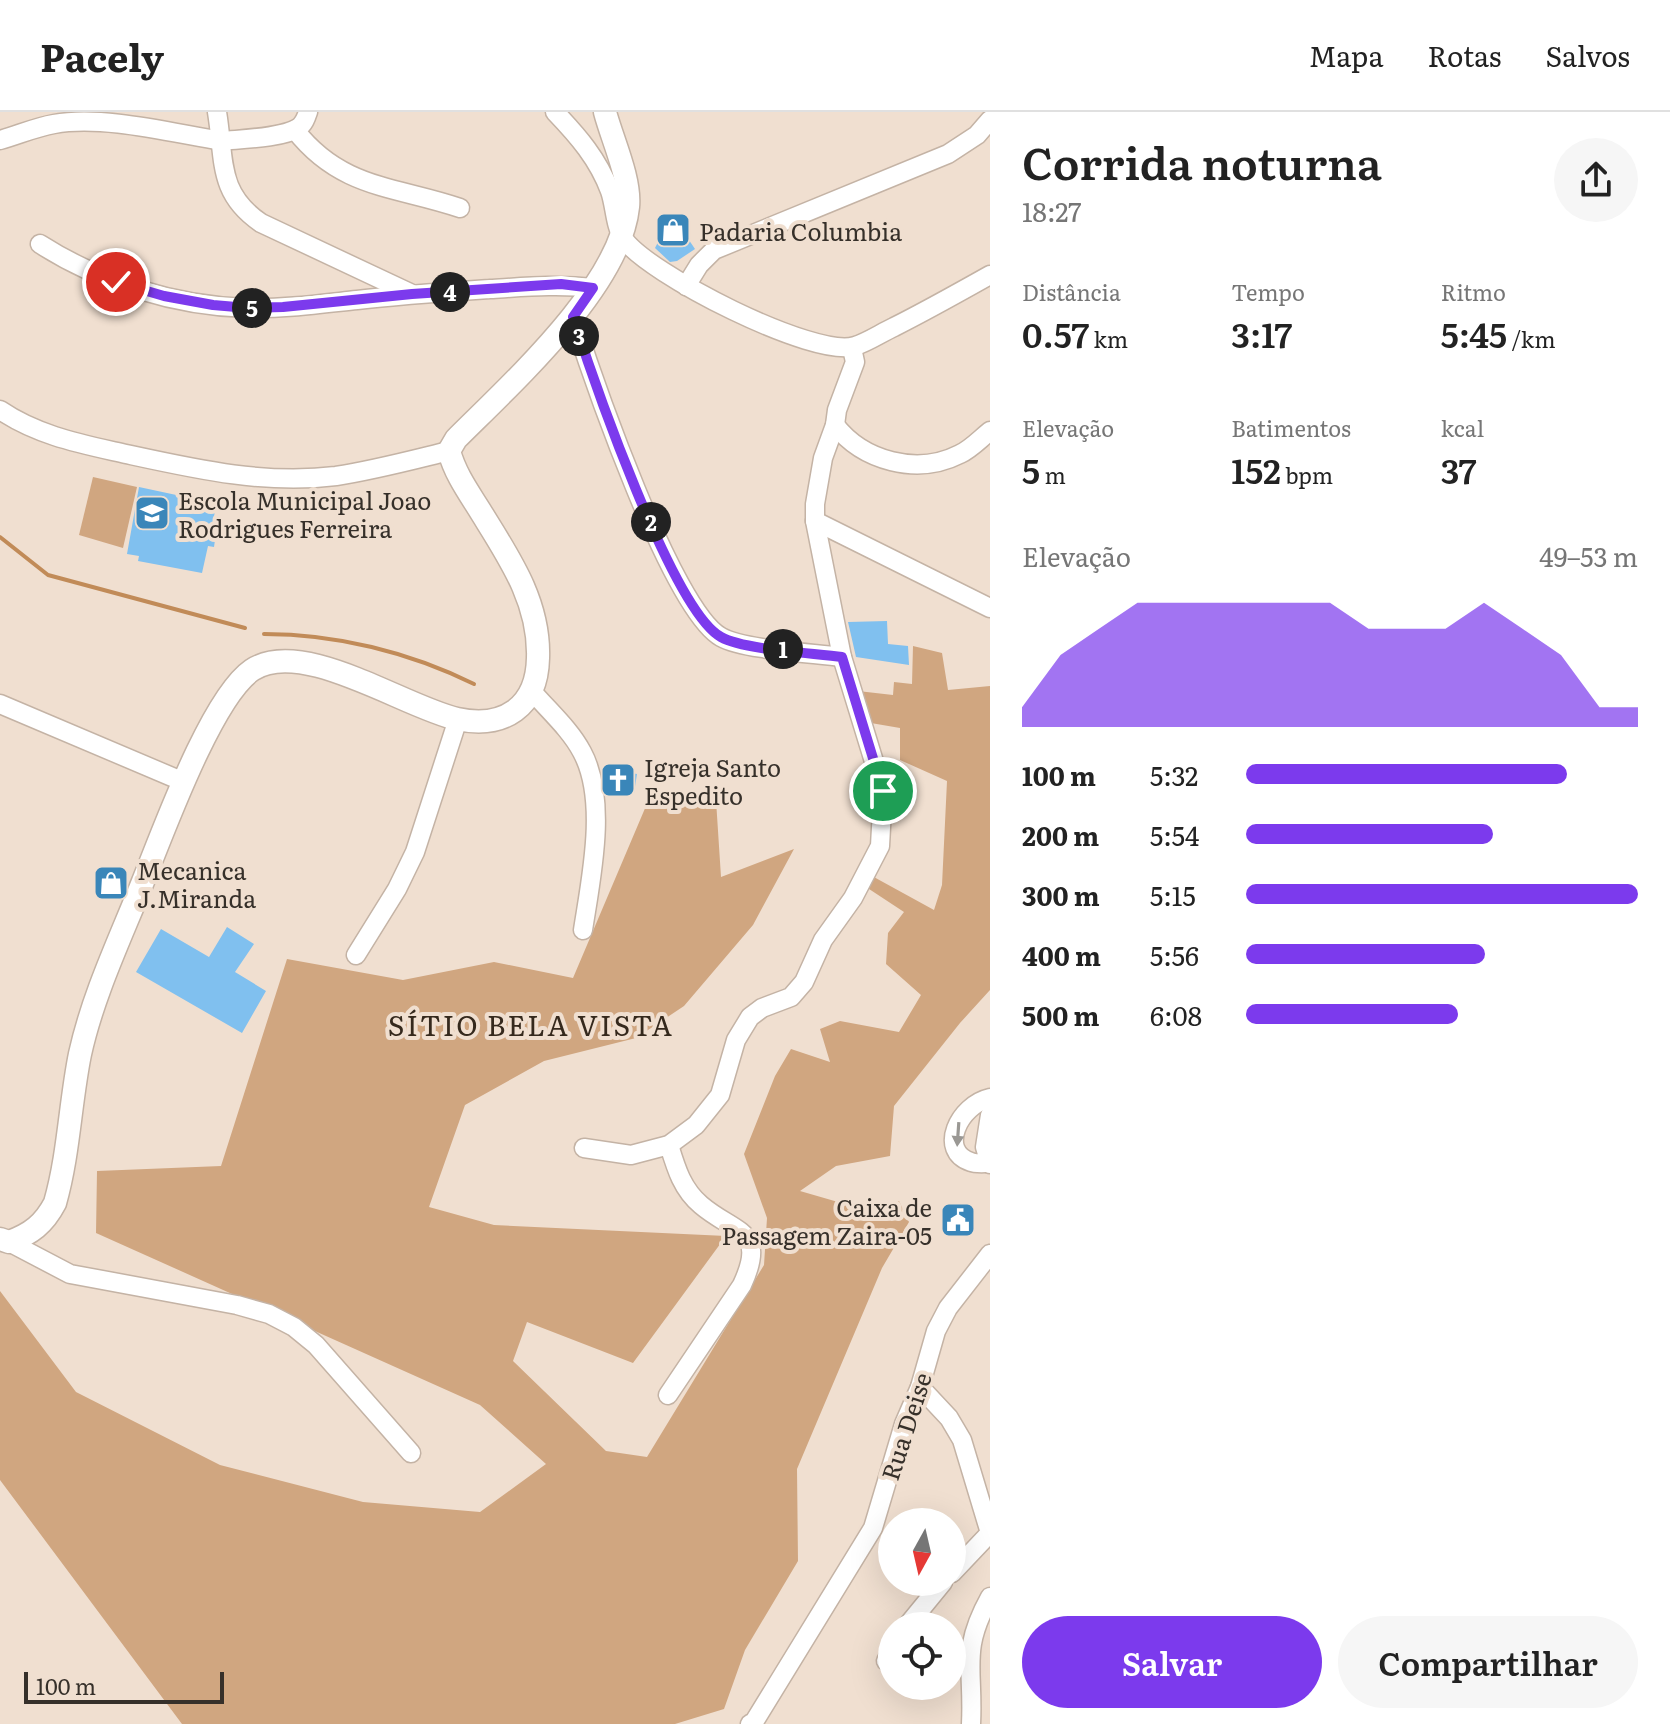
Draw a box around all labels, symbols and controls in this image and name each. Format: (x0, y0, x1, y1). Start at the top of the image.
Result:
text: Pacely (40, 27, 164, 84)
text: Mapa (1309, 34, 1384, 76)
text: Rotas (1428, 34, 1501, 76)
text: Salvos (1545, 34, 1630, 76)
text: Corrida noturna (1022, 128, 1382, 194)
button: share (1554, 138, 1638, 222)
text: 18:27 (1022, 191, 1081, 230)
shop icon: Padaria Columbia (654, 211, 692, 249)
place label: Padaria Columbia (699, 213, 902, 248)
pin (82, 248, 150, 316)
icon: check (94, 260, 138, 304)
pin: 4 (430, 272, 470, 312)
text: 4 (443, 275, 457, 308)
text: Distância (1022, 275, 1121, 308)
text: Tempo (1231, 275, 1305, 308)
text: Ritmo (1441, 275, 1506, 308)
pin: 5 (232, 288, 272, 328)
text: 5 (246, 291, 258, 324)
text: 0.57 (1022, 308, 1089, 358)
text: 3:17 (1231, 308, 1292, 358)
text: 5:45 (1441, 308, 1507, 358)
pin: 3 (559, 316, 599, 356)
text: 3 (573, 319, 585, 352)
text: km (1089, 322, 1128, 355)
text: /km (1507, 322, 1556, 355)
text: Elevação (1022, 411, 1114, 444)
text: Batimentos (1231, 411, 1351, 444)
text: kcal (1441, 411, 1484, 444)
text: 5 (1022, 444, 1040, 494)
text: 152 (1231, 444, 1281, 494)
text: 37 (1441, 444, 1477, 494)
text: m (1040, 458, 1066, 491)
text: bpm (1281, 458, 1333, 491)
place label: Escola Municipal Joao Rodrigues Ferreira (178, 482, 431, 545)
school or university icon: Escola Municipal Joao Rodrigues Ferreira (133, 494, 171, 532)
pin: 2 (631, 502, 671, 542)
text: 2 (645, 505, 657, 538)
text: Elevação (1022, 536, 1131, 575)
text: 49–53 m (1539, 536, 1638, 575)
pin: 1 (763, 629, 803, 669)
text: 1 (778, 632, 788, 665)
place label: Igreja Santo Espedito (644, 749, 781, 812)
text: 100 m (1022, 755, 1096, 794)
text: 5:32 (1150, 755, 1198, 794)
pin (849, 757, 917, 825)
church icon: Igreja Santo Espedito (599, 761, 637, 799)
icon: arrive (861, 769, 905, 813)
text: 200 m (1022, 815, 1099, 854)
text: 5:54 (1150, 815, 1199, 854)
place label: Mecanica J.Miranda (137, 852, 256, 915)
shop icon: Mecanica J.Miranda (92, 864, 130, 902)
text: 300 m (1022, 875, 1100, 914)
text: 5:15 (1150, 875, 1196, 914)
text: 400 m (1022, 935, 1101, 974)
text: 5:56 (1150, 935, 1199, 974)
text: 500 m (1022, 995, 1099, 1034)
text: 6:08 (1150, 995, 1202, 1034)
district label: SÍTIO BELA VISTA (388, 1003, 674, 1045)
one-way arrow (951, 1121, 964, 1146)
place label: Caixa de Passagem Zaira-05 (721, 1189, 932, 1252)
public building icon: Caixa de Passagem Zaira-05 (939, 1201, 977, 1239)
street label: Rua Deise (871, 1368, 939, 1484)
north arrow (878, 1508, 966, 1596)
map controls (878, 1508, 966, 1700)
button: locate (878, 1612, 966, 1700)
button: Salvar (1022, 1616, 1322, 1708)
button: Compartilhar (1338, 1616, 1638, 1708)
scale bar (24, 1668, 224, 1704)
text: 100 m (36, 1669, 96, 1702)

